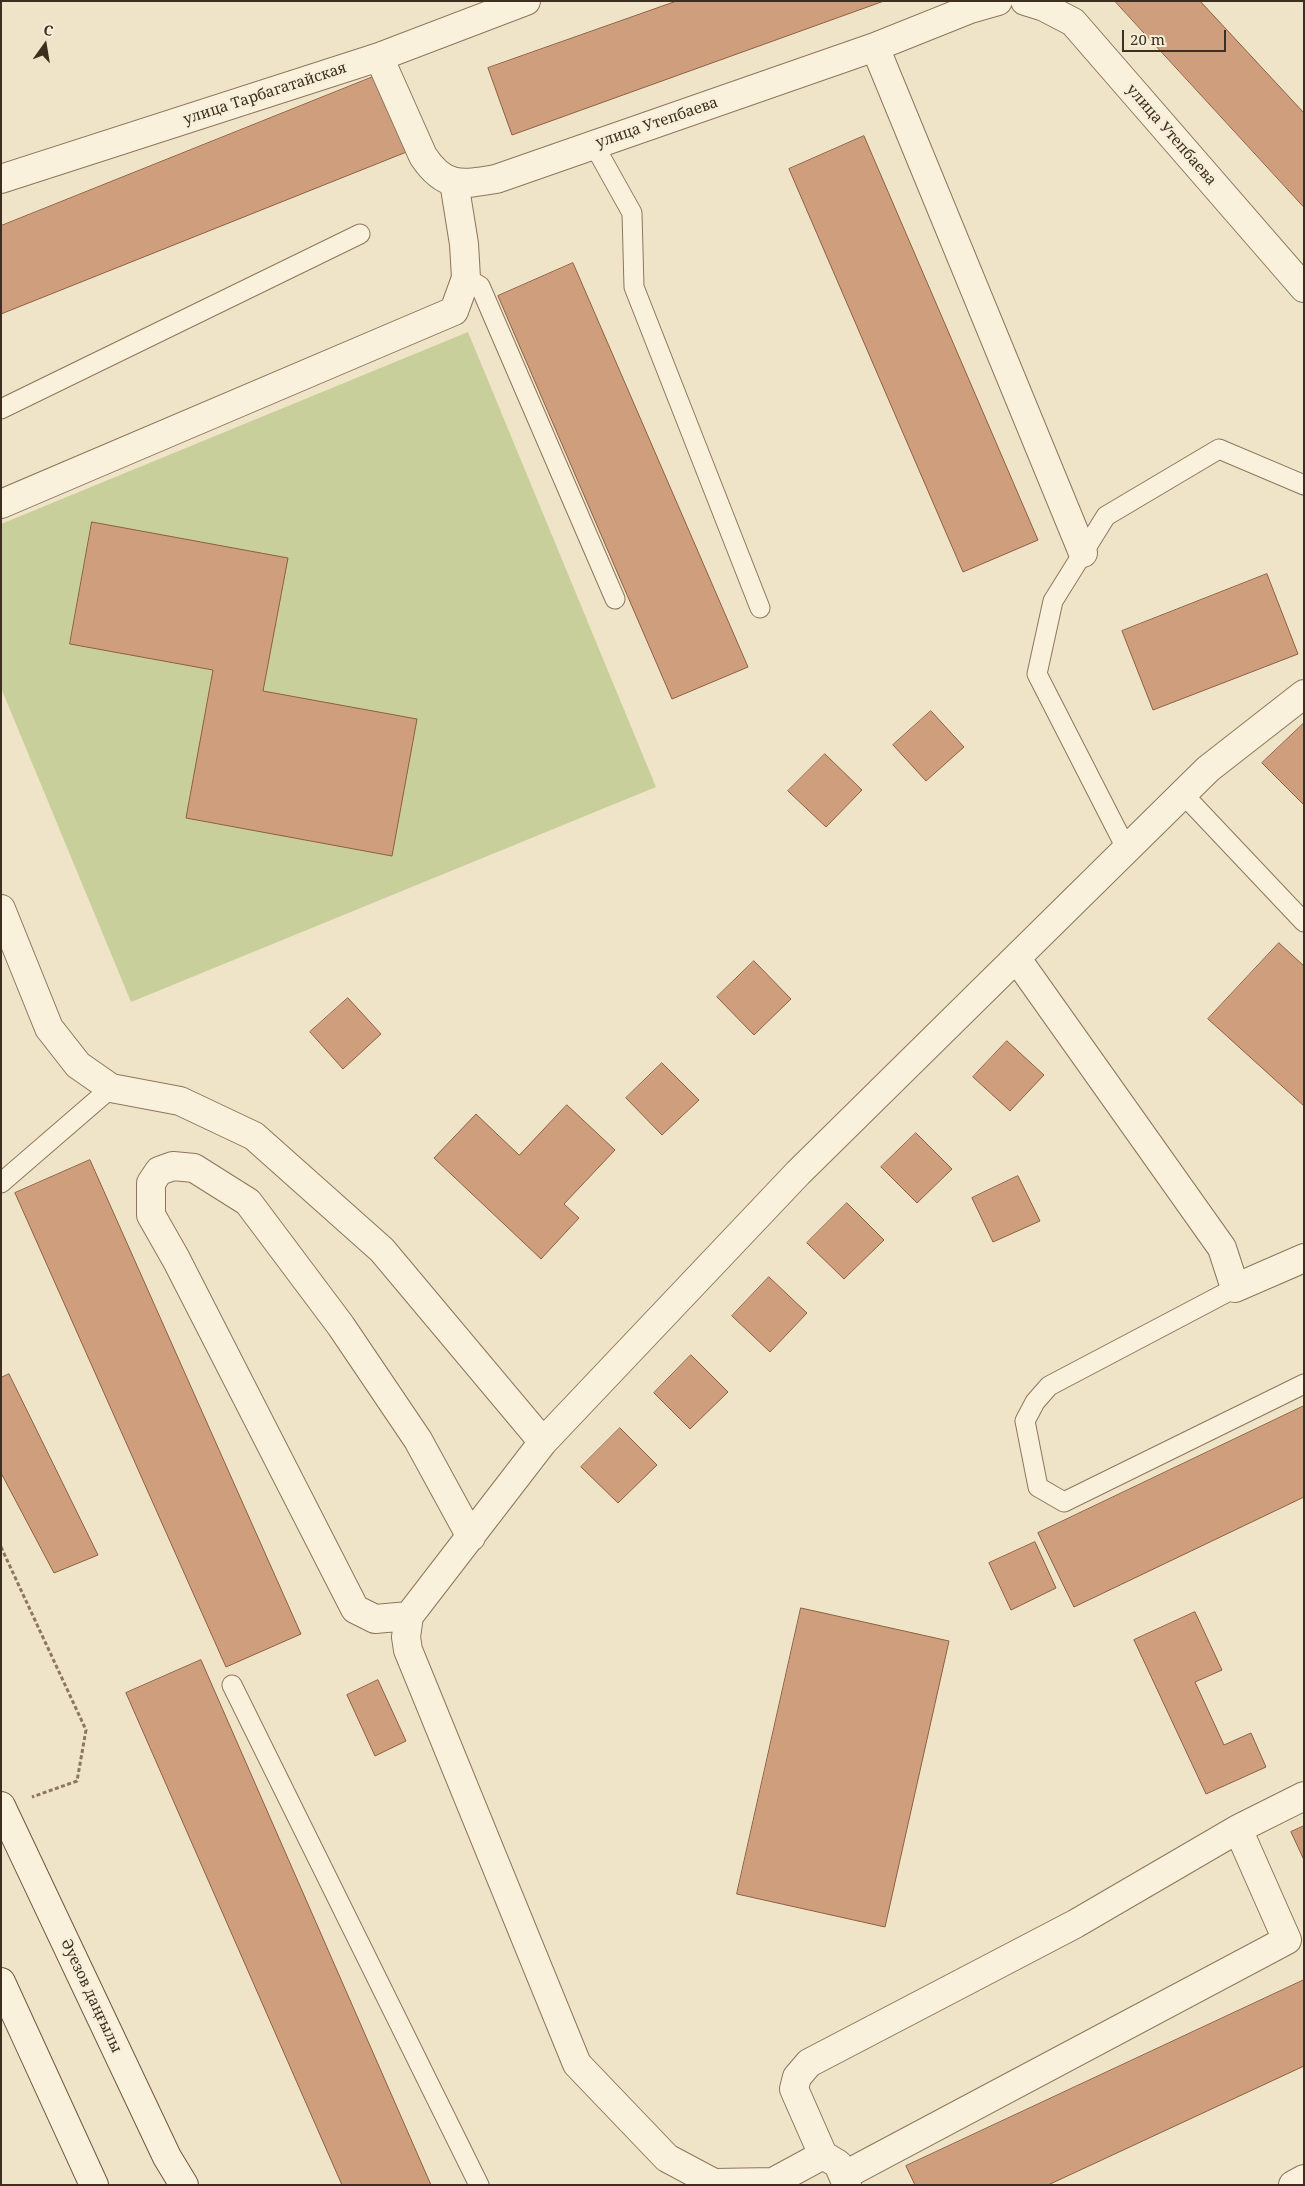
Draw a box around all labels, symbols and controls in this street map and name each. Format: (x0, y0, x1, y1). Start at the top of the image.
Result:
north arrow (20, 20, 70, 70)
text: С (42, 20, 55, 40)
scale bar (1125, 20, 1229, 52)
text: 20 m (1130, 29, 1165, 49)
street label: улица Тарбагатайская (181, 59, 349, 129)
street label: улица Утепбаева (1122, 81, 1220, 189)
street label: улица Утепбаева (594, 94, 720, 152)
street label: Әуезов даңғылы (57, 1936, 125, 2056)

